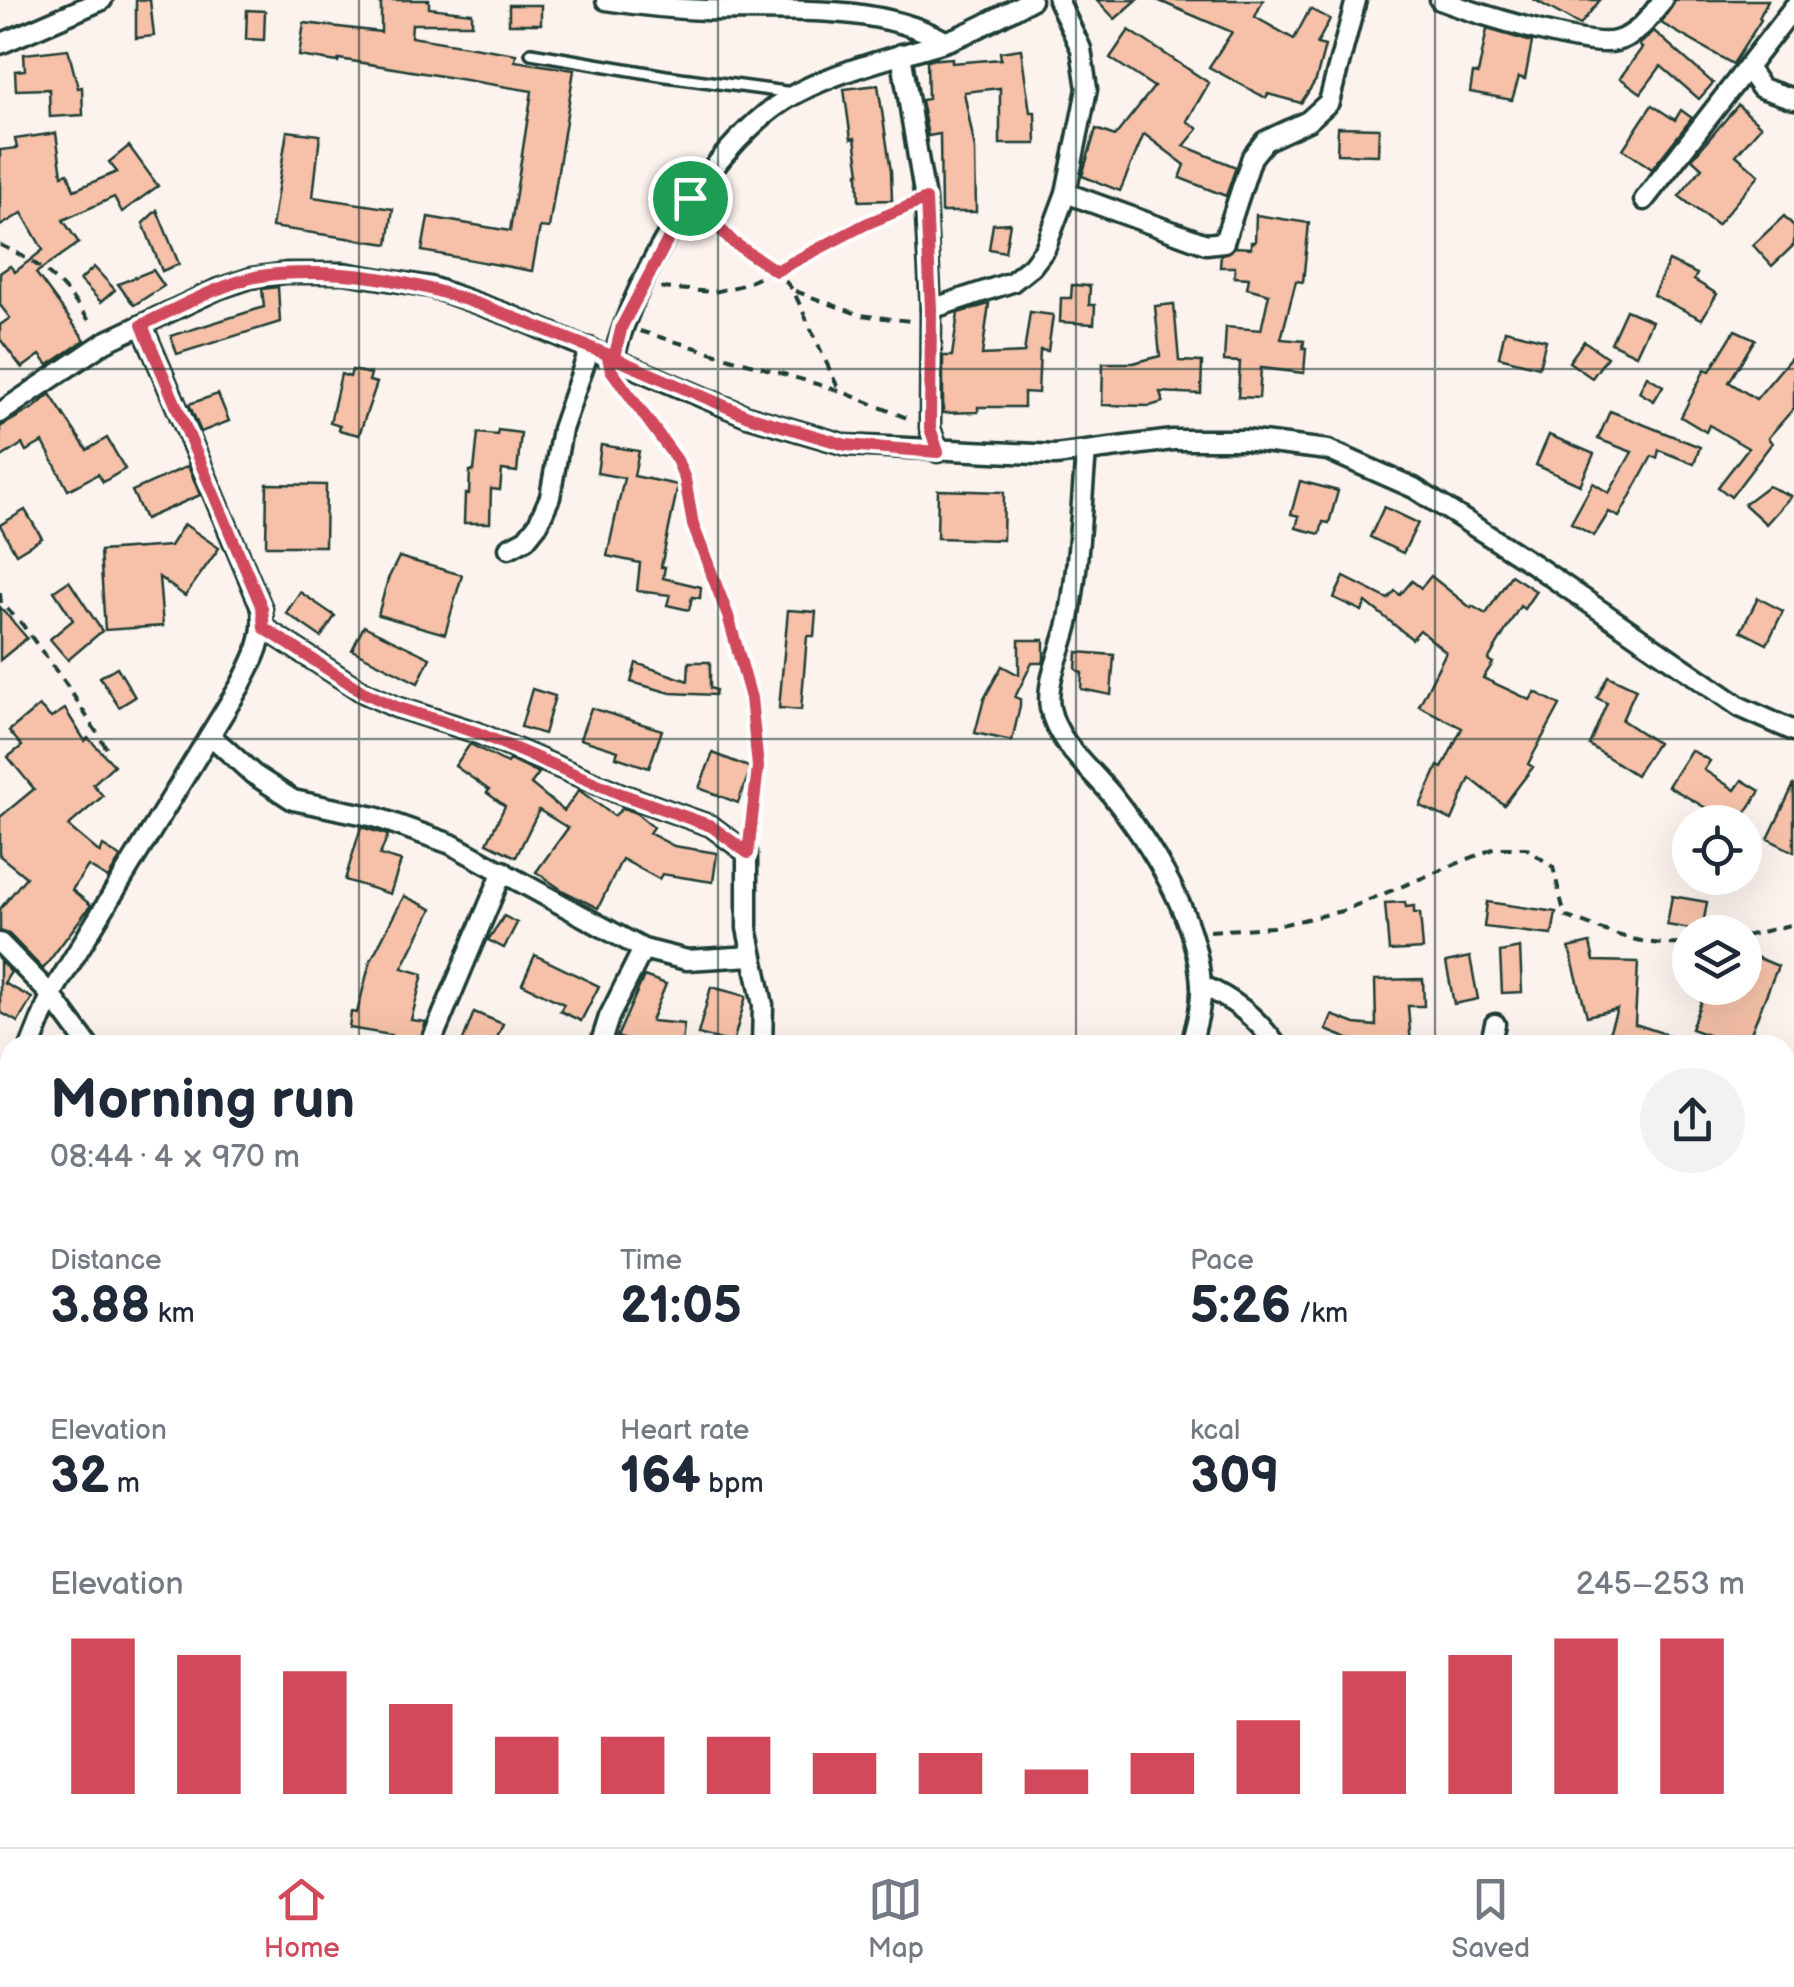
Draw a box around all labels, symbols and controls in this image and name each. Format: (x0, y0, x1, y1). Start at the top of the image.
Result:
pin (648, 156, 733, 241)
icon: arrive (663, 171, 718, 226)
map controls (1672, 805, 1762, 1005)
button: locate (1672, 805, 1762, 895)
button: layers (1672, 915, 1762, 1005)
text: Morning run (50, 1067, 355, 1134)
button: share (1640, 1068, 1745, 1173)
text: 08:44 · 4 × 970 m (50, 1138, 300, 1177)
text: Distance (50, 1244, 162, 1277)
text: Time (620, 1244, 682, 1277)
text: Pace (1190, 1244, 1254, 1277)
text: 3.88 (50, 1277, 150, 1337)
text: 21:05 (620, 1277, 742, 1337)
text: 5:26 (1190, 1277, 1291, 1337)
text: km (150, 1297, 195, 1330)
text: /km (1291, 1297, 1348, 1330)
text: Elevation (50, 1414, 167, 1447)
text: Heart rate (620, 1414, 749, 1447)
text: kcal (1190, 1414, 1240, 1447)
text: 32 (50, 1447, 109, 1507)
text: 164 (620, 1447, 701, 1507)
text: 309 (1190, 1447, 1280, 1507)
text: m (109, 1467, 140, 1500)
text: bpm (701, 1467, 764, 1500)
text: Elevation (50, 1565, 183, 1604)
text: 245–253 m (1576, 1565, 1745, 1604)
tab: Home (264, 1872, 340, 1965)
tab: Map (868, 1872, 924, 1965)
tab: Saved (1452, 1872, 1530, 1965)

